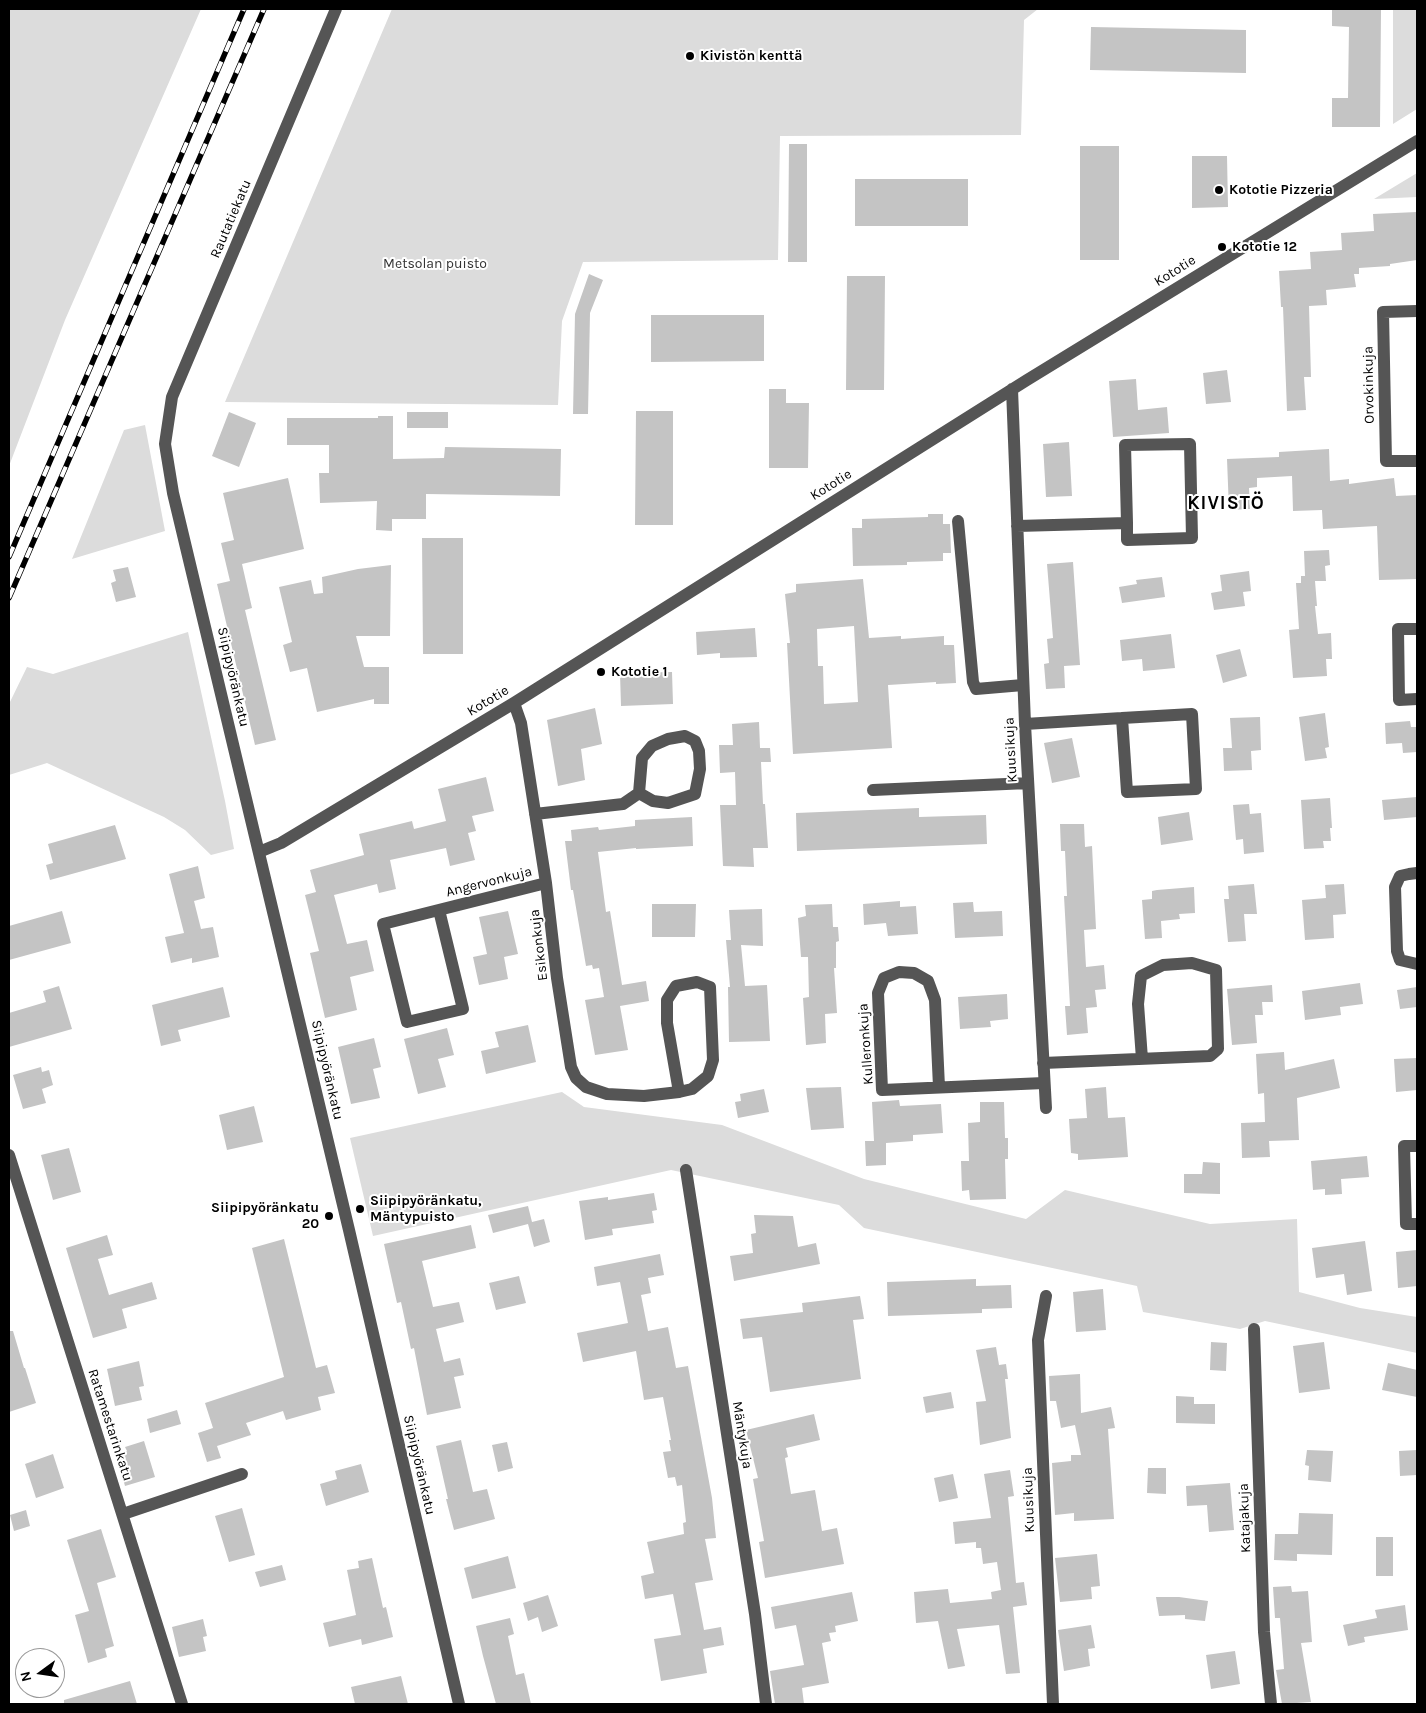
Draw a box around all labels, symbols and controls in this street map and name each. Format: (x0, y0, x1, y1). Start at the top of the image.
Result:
place label: Kivistön kenttä (700, 48, 802, 64)
marker: Kivistön kenttä (684, 50, 696, 62)
street label: Rautatiekatu (207, 177, 255, 261)
place label: Kototie Pizzeria (1229, 182, 1333, 198)
marker: Kototie Pizzeria (1213, 184, 1225, 196)
place label: Kototie 12 (1232, 239, 1297, 255)
marker: Kototie 12 (1216, 241, 1228, 253)
street label: Kototie (1151, 252, 1199, 290)
park label: Metsolan puisto (383, 256, 487, 272)
street label: Orvokinkuja (1360, 346, 1378, 424)
street label: Kototie (807, 466, 855, 504)
district label: KIVISTÖ (1186, 493, 1266, 515)
street label: Siipipyöränkatu (213, 625, 253, 729)
place label: Kototie 1 (611, 664, 668, 680)
marker: Kototie 1 (595, 666, 607, 678)
street label: Kototie (464, 682, 512, 720)
street label: Kuusikuja (1001, 717, 1021, 783)
street label: Angervonkuja (444, 863, 534, 901)
street label: Esikonkuja (526, 908, 552, 982)
street label: Kulleronkuja (855, 1003, 877, 1085)
street label: Siipipyöränkatu (307, 1018, 347, 1122)
place label: Siipipyöränkatu, Mäntypuisto (370, 1193, 481, 1226)
place label: Siipipyöränkatu 20 (211, 1200, 319, 1232)
marker: Siipipyöränkatu, Mäntypuisto (354, 1203, 366, 1215)
marker: Siipipyöränkatu 20 (323, 1210, 335, 1222)
street label: Ratamestarinkatu (84, 1367, 136, 1483)
street label: Mäntykuja (728, 1400, 756, 1470)
street label: Siipipyöränkatu (399, 1413, 439, 1517)
street label: Kuusikuja (1019, 1467, 1039, 1533)
street label: Katajakuja (1235, 1483, 1255, 1553)
north arrow (15, 1648, 65, 1698)
text: N (16, 1670, 35, 1683)

